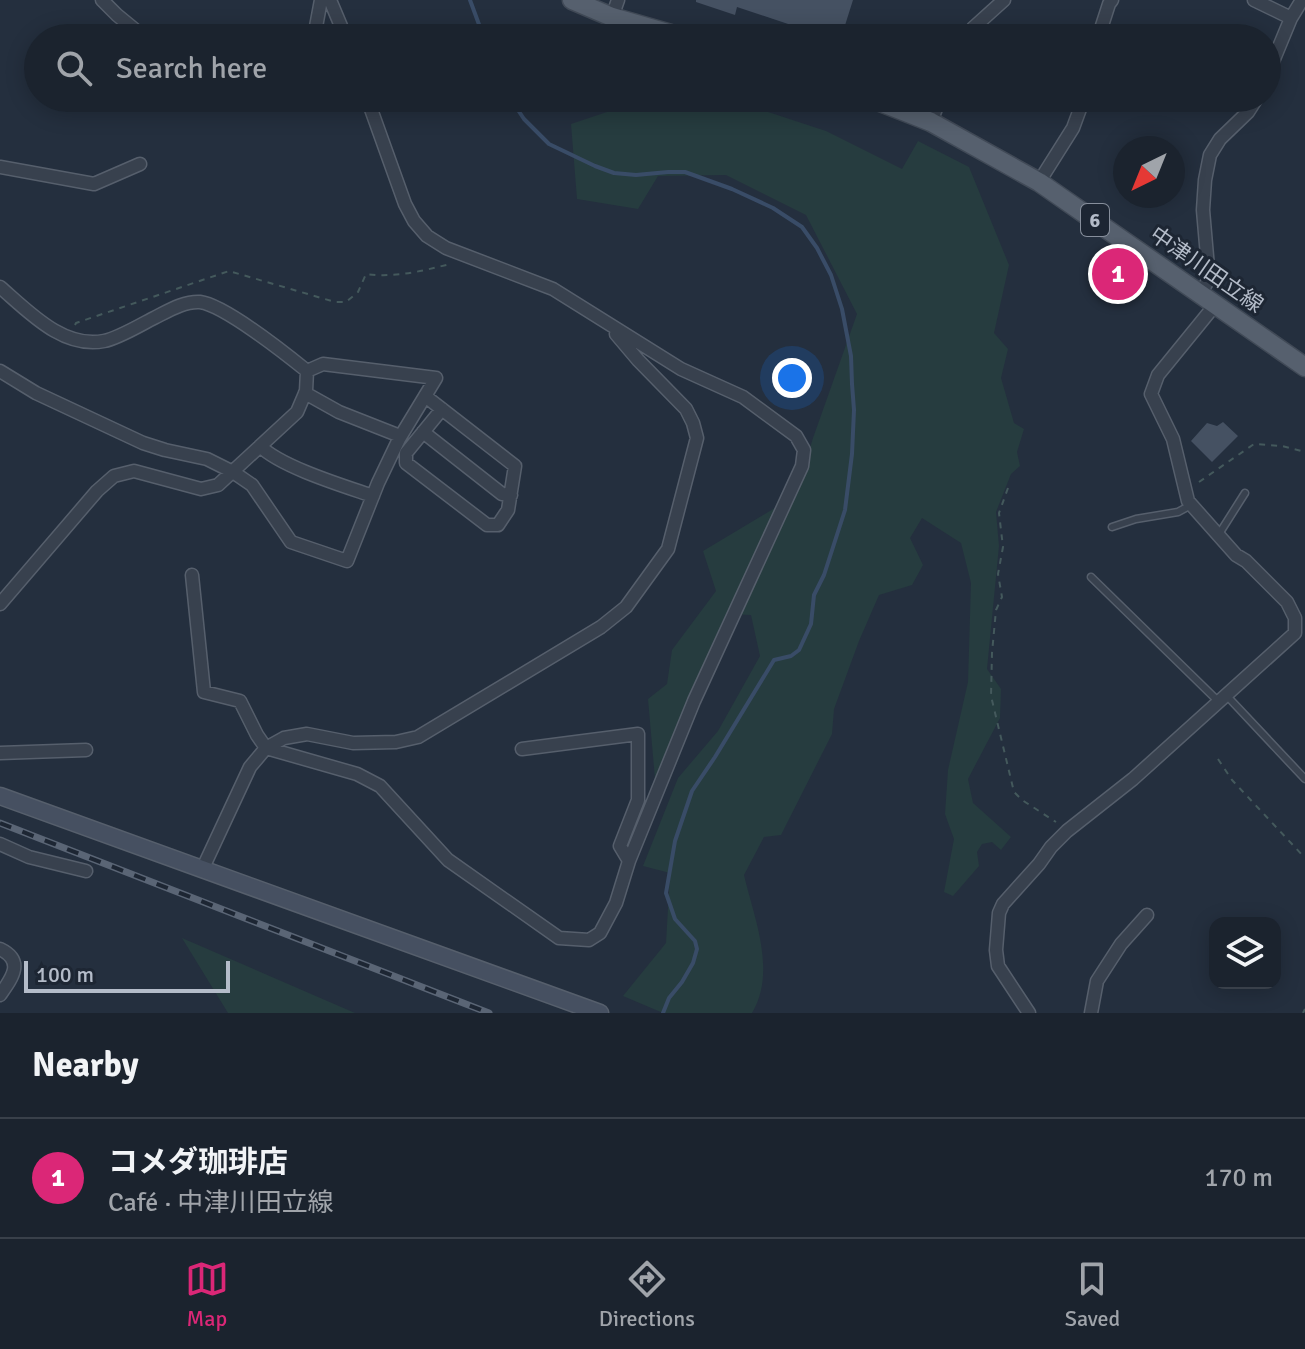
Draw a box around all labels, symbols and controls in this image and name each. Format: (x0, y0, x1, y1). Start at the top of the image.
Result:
search box (24, 24, 1281, 112)
icon: search (52, 46, 96, 90)
text: Search here (116, 50, 267, 87)
north arrow (1113, 136, 1185, 208)
road number: 6 (1081, 204, 1109, 236)
street label: 中津川田立線 (1145, 220, 1269, 318)
pin: 1 (1092, 244, 1144, 304)
your location (772, 358, 812, 398)
map controls (1209, 917, 1281, 989)
button: layers (1209, 917, 1281, 989)
scale bar (24, 957, 230, 993)
text: 100 m (36, 961, 94, 988)
text: Nearby (32, 1044, 139, 1086)
text: コメダ珈琲店 (108, 1144, 288, 1181)
text: 1 (51, 1162, 65, 1194)
text: 170 m (1204, 1162, 1273, 1194)
text: Café · 中津川田立線 (108, 1187, 334, 1219)
tab: Map (185, 1257, 229, 1332)
tab: Directions (599, 1257, 695, 1332)
tab: Saved (1065, 1257, 1120, 1332)

